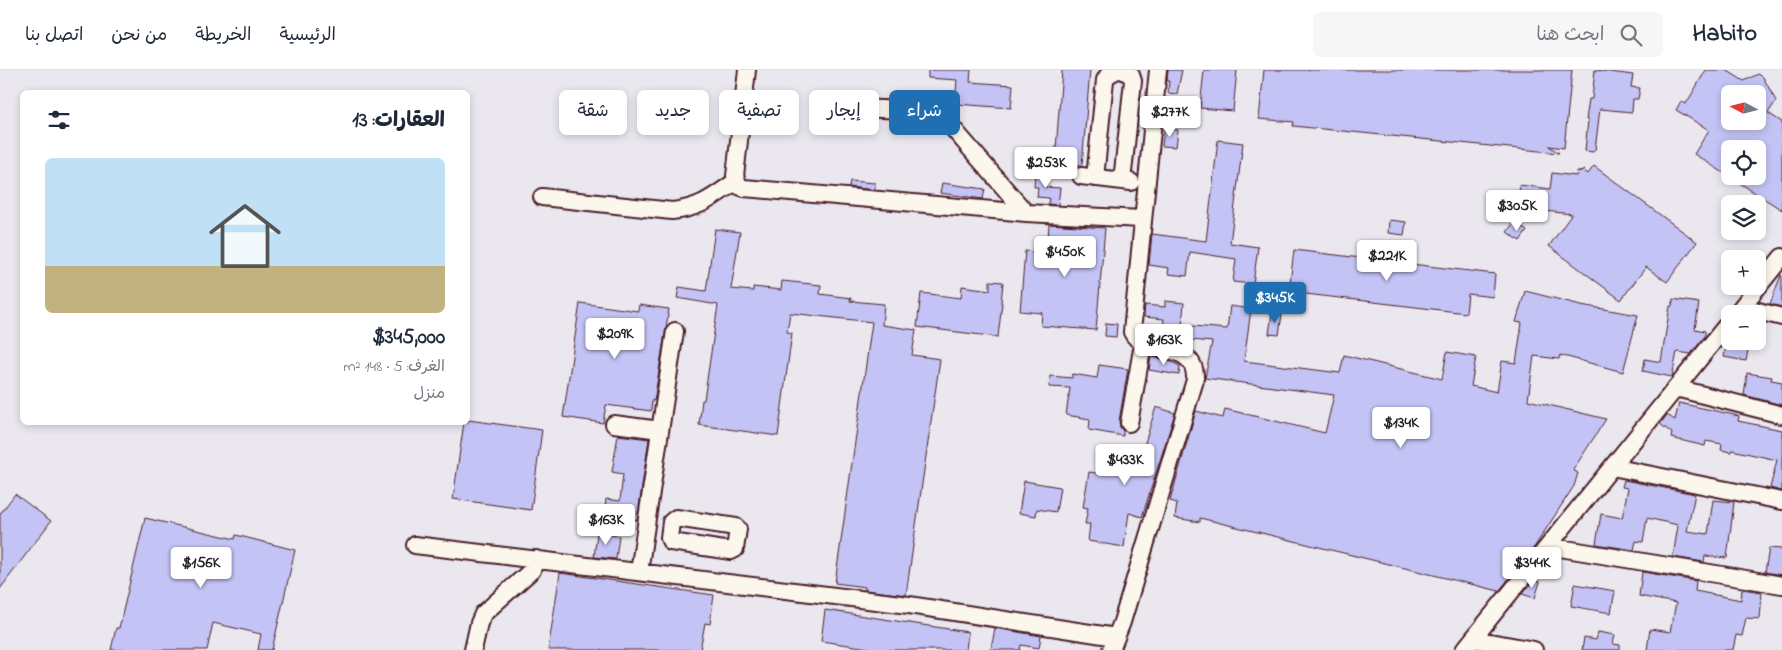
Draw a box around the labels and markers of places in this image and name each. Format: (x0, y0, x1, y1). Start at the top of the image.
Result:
pin: $277K (1135, 96, 1205, 138)
pin: $253K (1011, 146, 1081, 189)
pin: $305K (1482, 190, 1552, 232)
pin: $450K (1030, 236, 1100, 278)
pin: $221K (1352, 240, 1422, 282)
pin: $345K (1240, 282, 1310, 324)
pin: $209K (580, 318, 650, 360)
pin: $163K (1129, 324, 1199, 366)
pin: $134K (1366, 406, 1436, 449)
pin: $433K (1090, 444, 1160, 486)
pin: $163K (571, 504, 641, 546)
pin: $156K (166, 546, 236, 589)
pin: $344K (1497, 546, 1567, 589)

